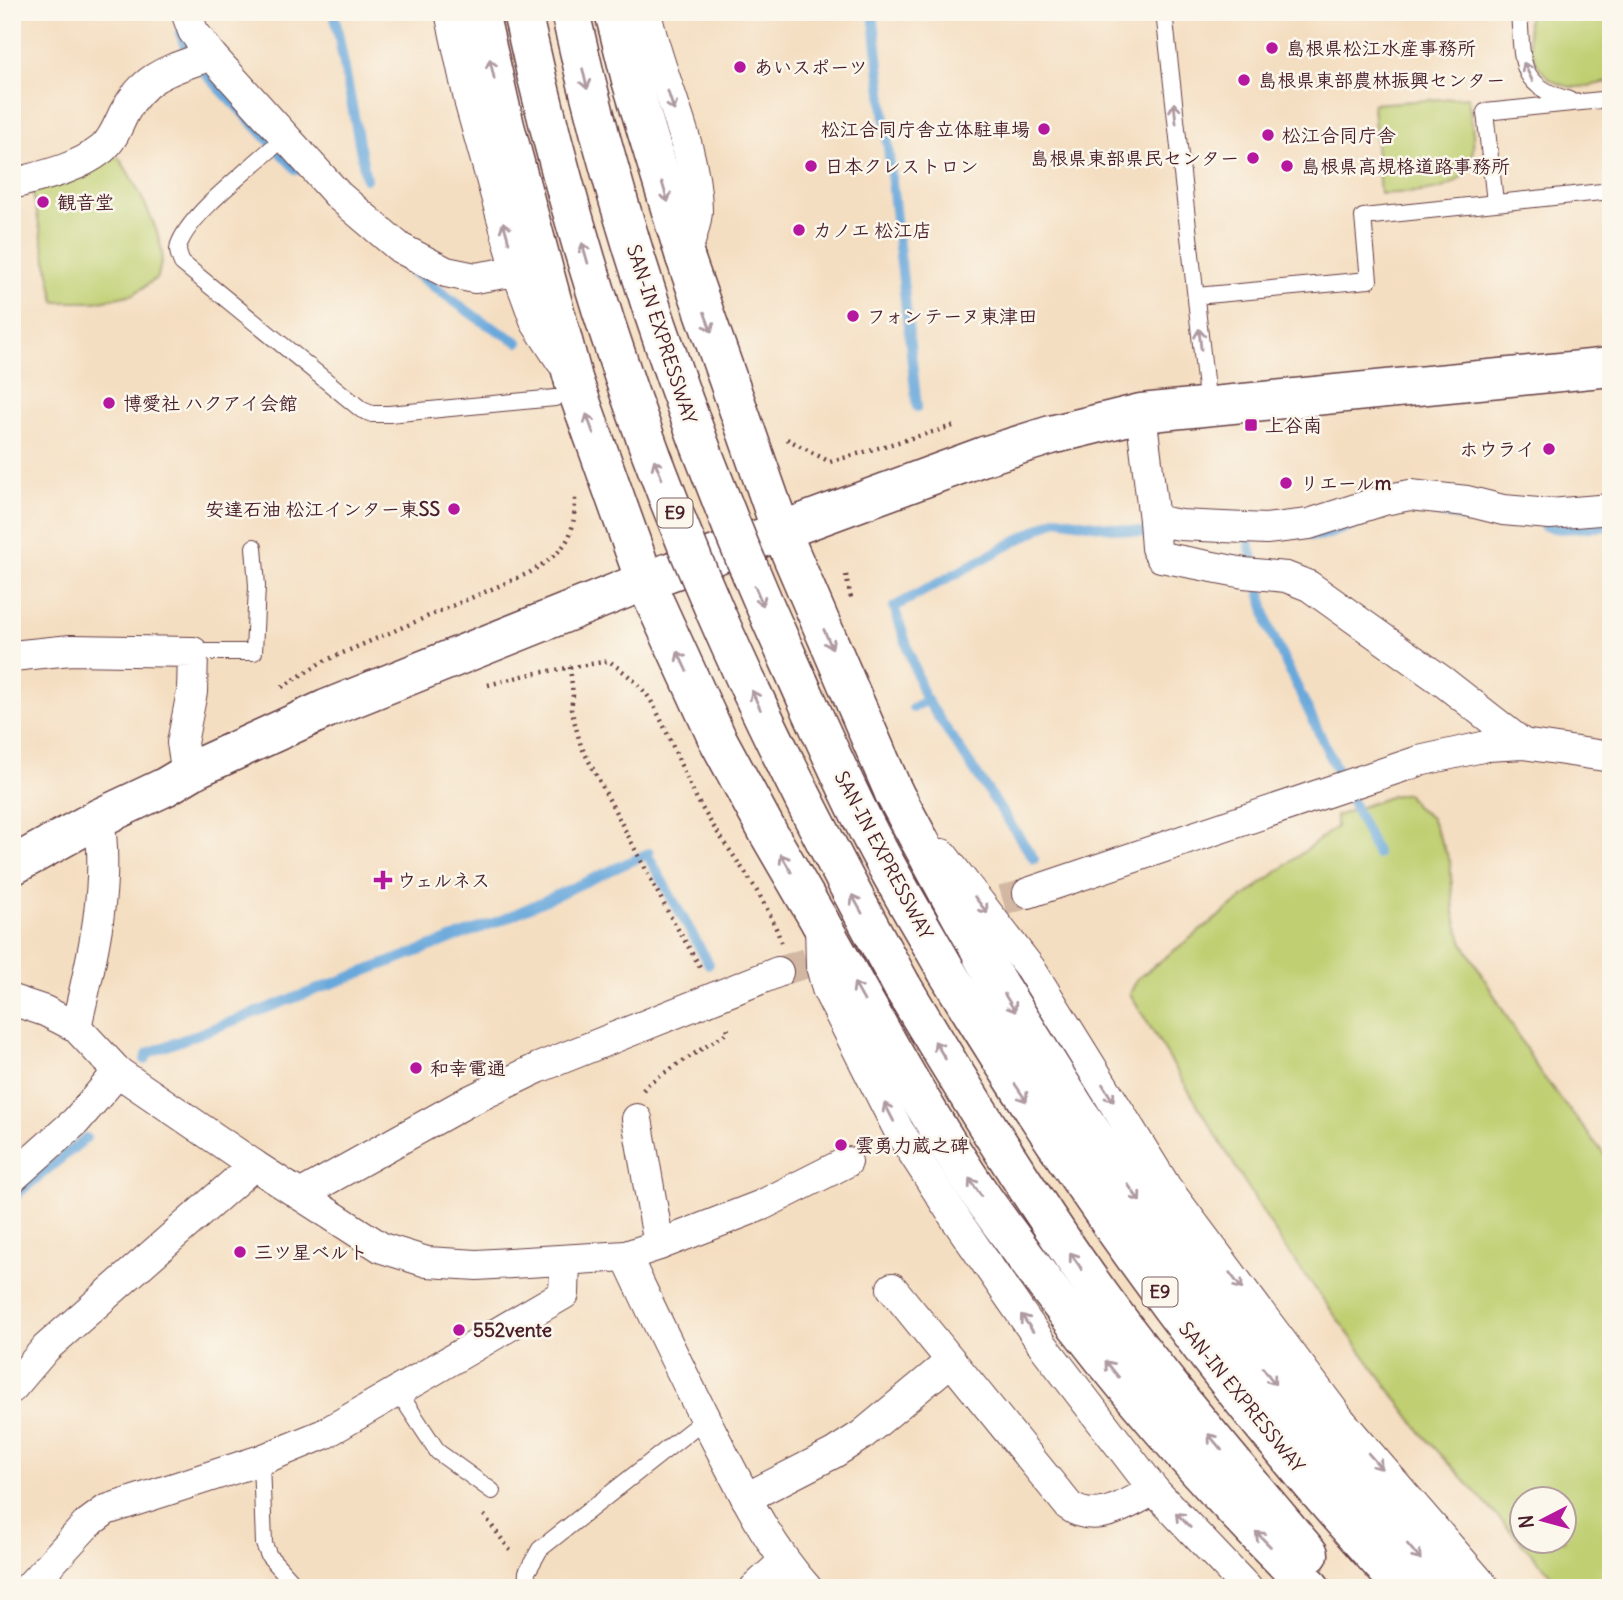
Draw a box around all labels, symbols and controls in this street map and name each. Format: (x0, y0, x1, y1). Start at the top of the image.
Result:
place label: 島根県松江水産事務所 (1286, 36, 1476, 60)
marker: 島根県松江水産事務所 (1264, 40, 1280, 56)
place label: あいスポーツ (754, 55, 868, 79)
one-way arrow (485, 58, 498, 81)
marker: あいスポーツ (732, 59, 748, 75)
one-way arrow (1521, 63, 1535, 83)
one-way arrow (579, 67, 592, 90)
place label: 島根県東部農林振興センター (1258, 68, 1505, 92)
marker: 島根県東部農林振興センター (1236, 72, 1252, 88)
one-way arrow (666, 90, 678, 112)
one-way arrow (1168, 102, 1181, 125)
place label: 松江合同庁舎立体駐車場 (821, 117, 1030, 141)
marker: 松江合同庁舎立体駐車場 (1036, 121, 1052, 137)
place label: 松江合同庁舎 (1282, 123, 1396, 147)
marker: 松江合同庁舎 (1260, 127, 1276, 143)
place label: 島根県東部県民センター (1030, 146, 1239, 170)
marker: 島根県東部県民センター (1245, 150, 1261, 166)
place label: 日本クレストロン (825, 154, 979, 178)
place label: 島根県高規格道路事務所 (1301, 154, 1510, 178)
marker: 日本クレストロン (803, 158, 819, 174)
marker: 島根県高規格道路事務所 (1279, 158, 1295, 174)
one-way arrow (660, 181, 673, 203)
place label: 観音堂 (57, 190, 114, 214)
marker: 観音堂 (35, 194, 51, 210)
place label: カノエ 松江店 (813, 218, 932, 242)
one-way arrow (499, 221, 512, 244)
marker: カノエ 松江店 (791, 222, 807, 238)
street label: SAN-IN EXPRESSWAY (622, 241, 702, 427)
one-way arrow (577, 242, 590, 264)
place label: フォンテーヌ東津田 (867, 304, 1037, 328)
marker: フォンテーヌ東津田 (845, 308, 861, 324)
one-way arrow (703, 310, 715, 332)
one-way arrow (1194, 328, 1207, 351)
place label: 博愛社 ハクアイ会館 (123, 391, 297, 415)
marker: 博愛社 ハクアイ会館 (101, 395, 117, 411)
one-way arrow (582, 413, 595, 435)
place label: 上谷南 (1265, 413, 1322, 437)
marker: 上谷南 (1243, 417, 1259, 433)
place label: ホウライ (1459, 437, 1535, 461)
marker: ホウライ (1541, 441, 1557, 457)
one-way arrow (650, 458, 663, 480)
place label: リエールm (1300, 471, 1392, 495)
marker: リエールm (1278, 475, 1294, 491)
place label: 安達石油 松江インター東SS (205, 497, 440, 521)
road number: E9 (658, 499, 692, 528)
marker: 安達石油 松江インター東SS (446, 501, 462, 517)
one-way arrow (753, 585, 766, 606)
one-way arrow (822, 627, 835, 649)
one-way arrow (674, 650, 687, 671)
one-way arrow (749, 690, 763, 711)
street label: SAN-IN EXPRESSWAY (830, 767, 939, 944)
one-way arrow (778, 853, 792, 873)
place label: ウェルネス (397, 868, 490, 892)
marker: ウェルネス (375, 872, 391, 888)
one-way arrow (850, 894, 864, 915)
one-way arrow (974, 895, 989, 913)
one-way arrow (852, 982, 865, 1003)
one-way arrow (1003, 992, 1017, 1012)
one-way arrow (933, 1040, 947, 1060)
place label: 和幸電通 (430, 1056, 506, 1080)
marker: 和幸電通 (408, 1060, 424, 1076)
one-way arrow (1014, 1083, 1028, 1102)
one-way arrow (1101, 1083, 1115, 1103)
one-way arrow (882, 1102, 895, 1123)
place label: 雲勇力蔵之碑 (855, 1133, 969, 1157)
marker: 雲勇力蔵之碑 (833, 1137, 849, 1153)
one-way arrow (968, 1178, 983, 1197)
one-way arrow (1127, 1183, 1141, 1202)
place label: 三ツ星ベルト (254, 1240, 368, 1264)
marker: 三ツ星ベルト (232, 1244, 248, 1260)
one-way arrow (1069, 1252, 1084, 1271)
one-way arrow (1229, 1271, 1243, 1290)
road number: E9 (1142, 1278, 1178, 1307)
one-way arrow (1020, 1314, 1034, 1333)
street label: SAN-IN EXPRESSWAY (1174, 1317, 1310, 1477)
place label: 552vente (473, 1318, 552, 1342)
marker: 552vente (451, 1322, 467, 1338)
one-way arrow (1104, 1361, 1120, 1379)
one-way arrow (1262, 1366, 1277, 1385)
one-way arrow (1207, 1433, 1223, 1451)
one-way arrow (1367, 1451, 1383, 1469)
north arrow (1508, 1484, 1578, 1554)
one-way arrow (1174, 1512, 1191, 1529)
text: N (1513, 1514, 1539, 1530)
one-way arrow (1254, 1531, 1271, 1548)
one-way arrow (1406, 1542, 1422, 1560)

